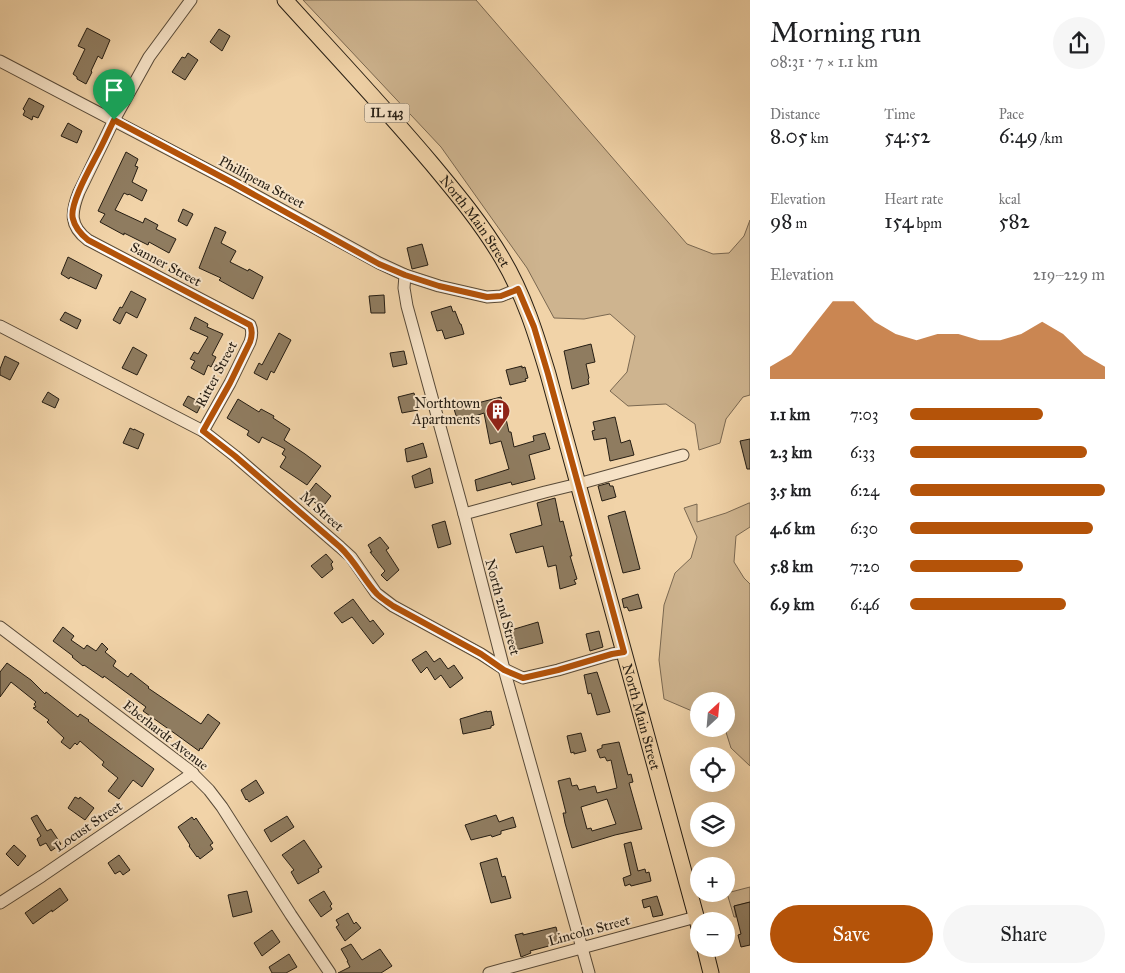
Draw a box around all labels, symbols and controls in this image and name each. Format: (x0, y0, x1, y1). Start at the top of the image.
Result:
text: Morning run (770, 15, 921, 50)
button: share (1053, 17, 1105, 69)
text: 08:31 · 7 × 1.1 km (770, 52, 878, 71)
pin (93, 69, 135, 120)
icon: arrive (100, 76, 128, 104)
road number: IL 143 (364, 104, 410, 122)
text: Distance (770, 106, 820, 123)
text: Time (884, 106, 915, 123)
text: Pace (999, 106, 1024, 123)
text: 8.05 (770, 123, 808, 149)
text: 54:52 (884, 123, 931, 149)
text: 6:49 (999, 123, 1038, 149)
text: km (808, 130, 829, 147)
text: /km (1038, 130, 1063, 147)
street label: Phillipena Street (216, 153, 308, 212)
street label: North Main Street (436, 172, 514, 270)
text: Elevation (770, 191, 826, 208)
text: Heart rate (884, 191, 943, 208)
text: kcal (999, 191, 1021, 208)
text: 98 (770, 208, 792, 234)
text: 154 (884, 208, 913, 234)
text: 582 (999, 208, 1030, 234)
text: m (792, 215, 807, 232)
text: bpm (913, 215, 942, 232)
street label: Sanner Street (127, 239, 204, 290)
text: Elevation (770, 265, 834, 284)
text: 219–229 m (1033, 265, 1105, 284)
street label: Ritter Street (192, 338, 241, 410)
place label: Northtown Apartments (411, 395, 480, 428)
building icon: Northtown Apartments (485, 398, 511, 432)
text: 1.1 km (770, 405, 810, 424)
text: 7:03 (850, 405, 878, 424)
text: 2.3 km (770, 443, 812, 462)
text: 6:33 (850, 443, 875, 462)
text: 3.5 km (770, 481, 811, 500)
text: 6:24 (850, 481, 879, 500)
street label: M Street (296, 488, 347, 535)
text: 4.6 km (770, 519, 815, 538)
text: 6:30 (850, 519, 878, 538)
street label: North 2nd Street (481, 557, 524, 657)
text: 5.8 km (770, 557, 813, 576)
text: 7:20 (850, 557, 880, 576)
text: 6.9 km (770, 595, 814, 614)
text: 6:46 (850, 595, 879, 614)
street label: North Main Street (618, 662, 664, 772)
north arrow (690, 692, 735, 738)
map controls (690, 692, 735, 957)
street label: Eberhardt Avenue (120, 697, 212, 774)
button: locate (690, 747, 735, 792)
street label: Locust Street (51, 797, 126, 855)
button: layers (690, 802, 735, 847)
button: + (690, 857, 735, 902)
button: Save (770, 905, 933, 963)
button: Share (943, 905, 1105, 963)
street label: Lincoln Street (546, 911, 632, 950)
button: − (690, 912, 735, 957)

